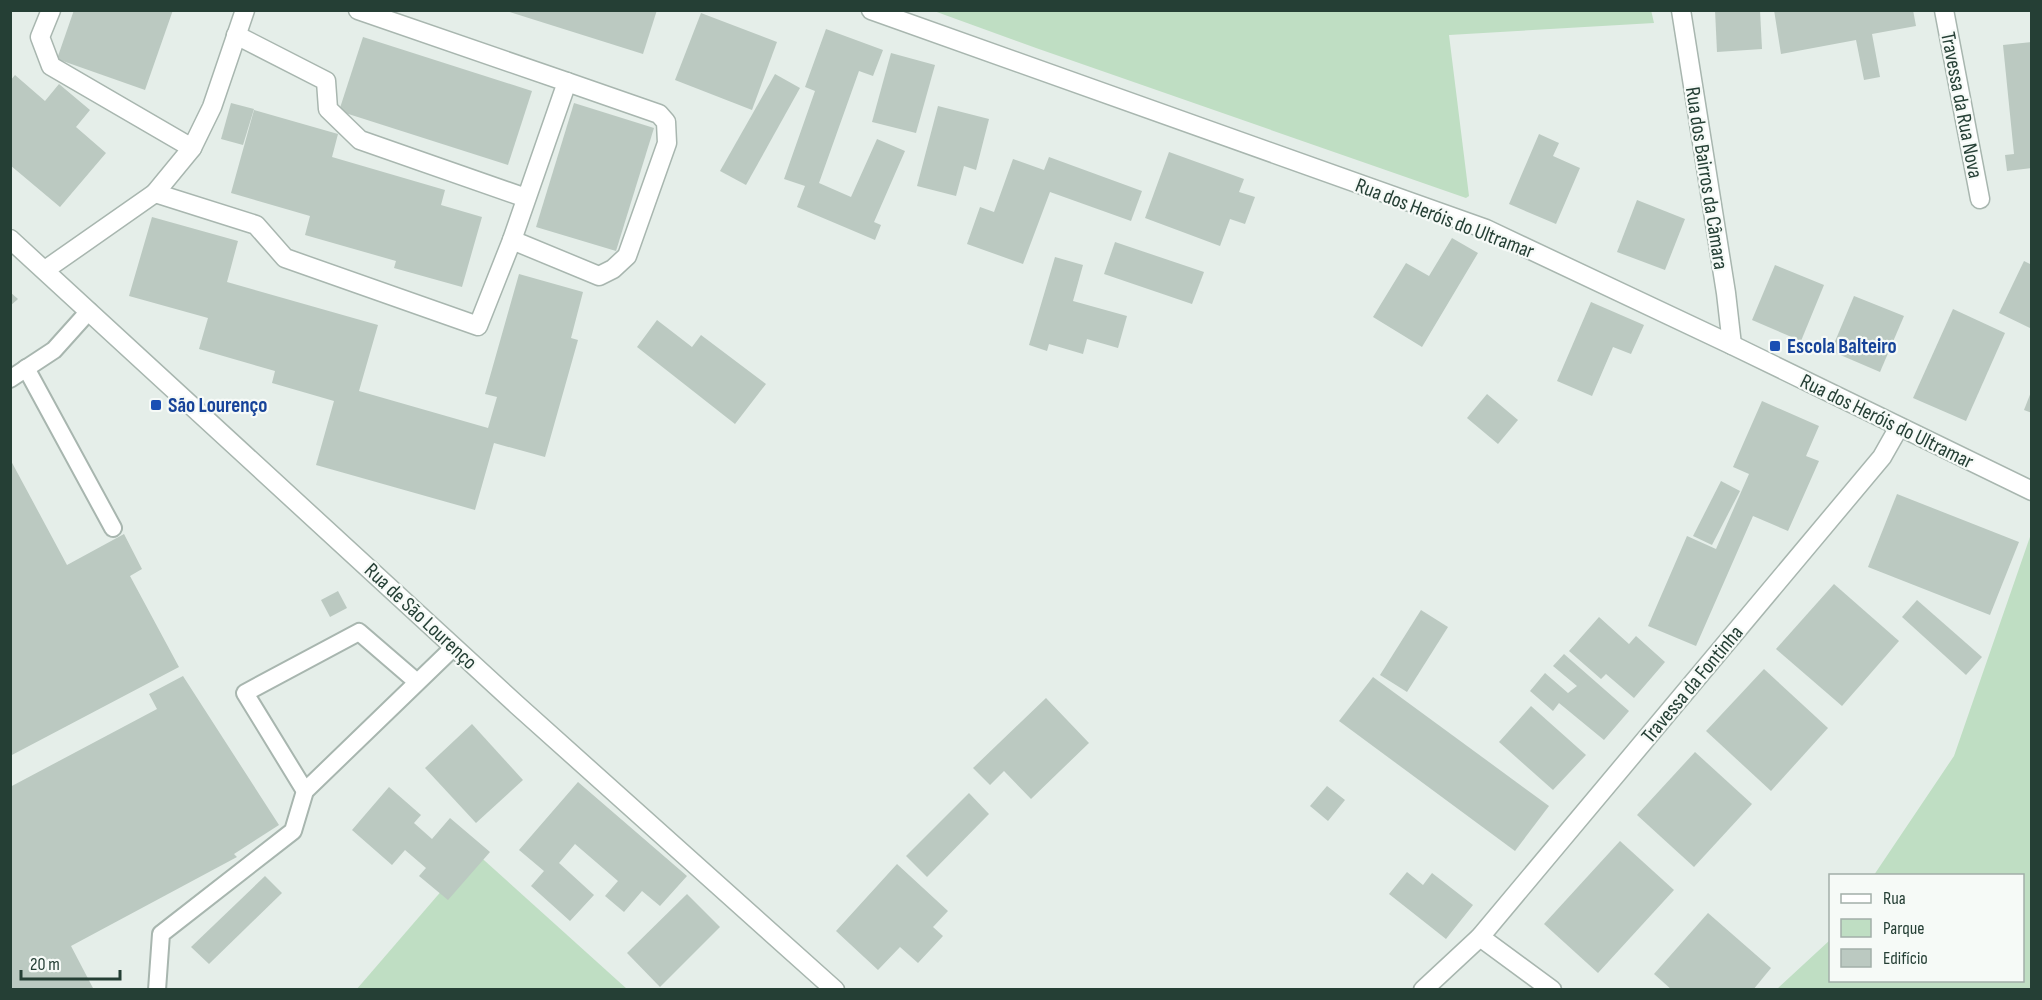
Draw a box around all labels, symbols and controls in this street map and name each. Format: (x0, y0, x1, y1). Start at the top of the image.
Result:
street label: Travessa da Rua Nova (1935, 30, 1988, 180)
street label: Rua dos Bairros da Câmara (1680, 85, 1733, 271)
street label: Rua dos Heróis do Ultramar (1352, 173, 1538, 264)
place label: Escola Balteiro (1787, 334, 1897, 359)
marker: Escola Balteiro (1768, 339, 1782, 353)
street label: Rua dos Heróis do Ultramar (1796, 369, 1977, 474)
place label: São Lourenço (168, 393, 268, 418)
marker: São Lourenço (149, 398, 163, 412)
street label: Rua de São Lourenço (359, 558, 482, 675)
street label: Travessa da Fontinha (1636, 621, 1749, 748)
legend (1829, 874, 2024, 982)
text: Rua (1883, 888, 1906, 909)
text: Parque (1883, 918, 1924, 939)
scale bar (21, 943, 120, 981)
text: Edifício (1883, 948, 1928, 969)
text: 20 m (30, 954, 60, 975)

